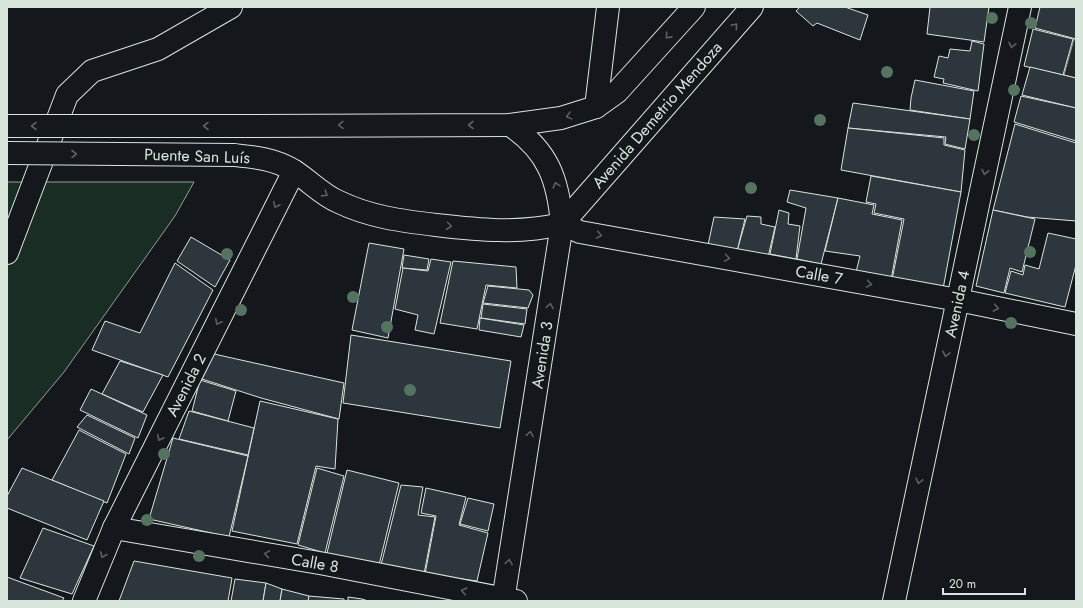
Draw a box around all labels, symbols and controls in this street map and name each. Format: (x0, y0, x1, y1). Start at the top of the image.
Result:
one-way arrow (730, 23, 738, 31)
one-way arrow (666, 31, 673, 39)
street label: Avenida Demetrio Mendoza (587, 36, 727, 194)
one-way arrow (1008, 42, 1016, 48)
one-way arrow (566, 111, 573, 120)
one-way arrow (338, 121, 344, 130)
one-way arrow (468, 121, 474, 129)
one-way arrow (31, 122, 37, 130)
one-way arrow (203, 122, 209, 130)
street label: Puente San Luís (144, 143, 250, 169)
one-way arrow (71, 150, 77, 158)
one-way arrow (981, 169, 989, 176)
one-way arrow (552, 182, 561, 189)
one-way arrow (321, 190, 328, 197)
one-way arrow (273, 201, 281, 209)
one-way arrow (446, 221, 453, 230)
one-way arrow (596, 230, 602, 239)
one-way arrow (724, 253, 730, 262)
street label: Calle 7 (794, 260, 845, 291)
street label: Avenida 4 (939, 268, 975, 340)
one-way arrow (866, 279, 872, 288)
one-way arrow (545, 303, 554, 309)
one-way arrow (993, 303, 1000, 311)
one-way arrow (215, 317, 223, 325)
street label: Avenida 3 (525, 320, 559, 390)
street label: Avenida 2 (160, 349, 212, 421)
one-way arrow (943, 351, 951, 358)
one-way arrow (525, 431, 534, 437)
one-way arrow (157, 434, 165, 441)
one-way arrow (916, 478, 924, 485)
street label: Calle 8 (289, 548, 341, 578)
one-way arrow (100, 551, 108, 558)
one-way arrow (264, 551, 270, 559)
one-way arrow (504, 559, 513, 566)
scale bar (943, 570, 1025, 596)
text: 20 m (949, 575, 976, 593)
one-way arrow (461, 588, 467, 596)

